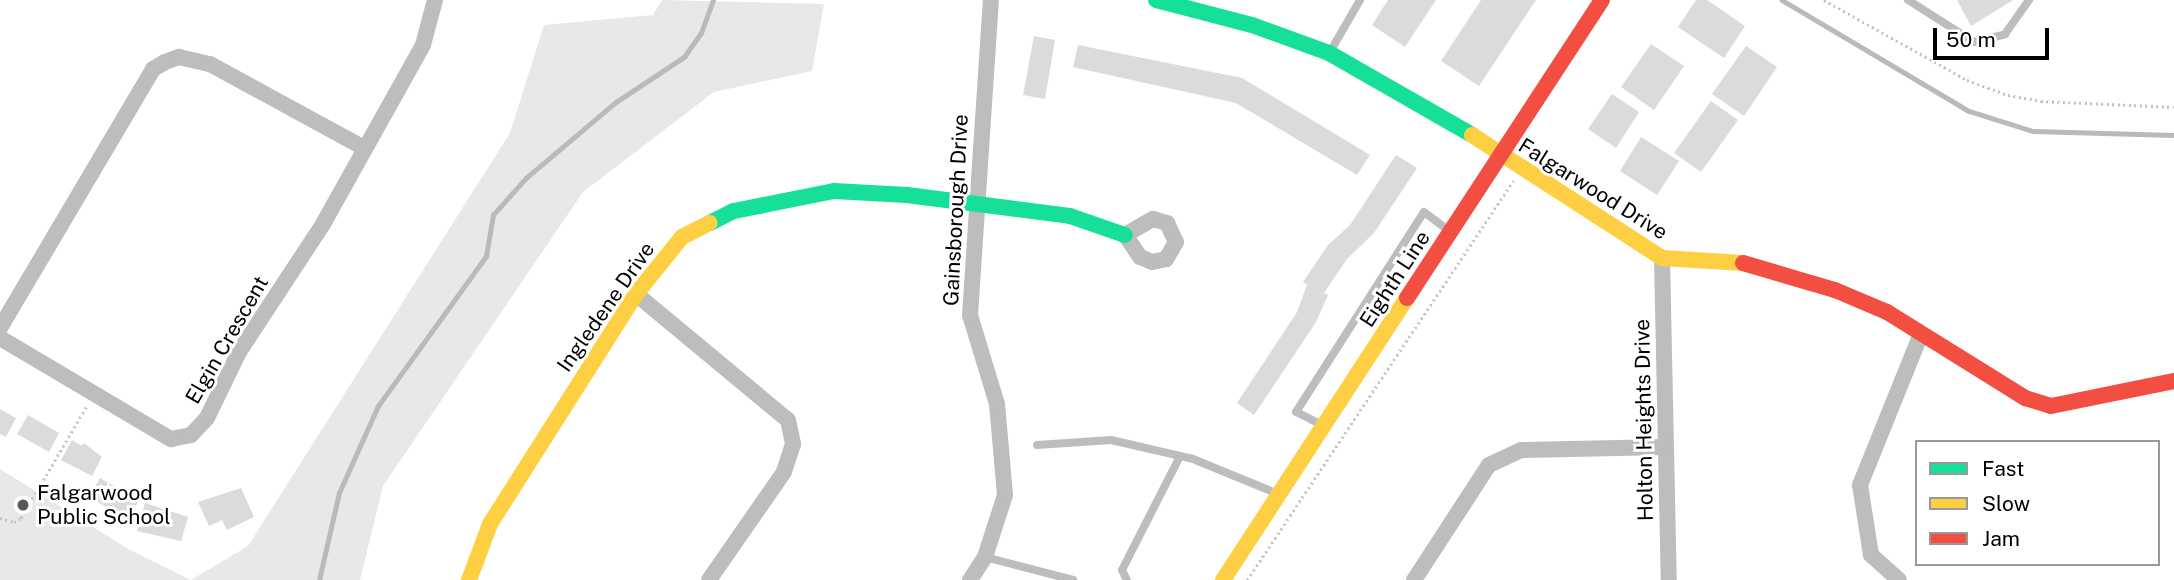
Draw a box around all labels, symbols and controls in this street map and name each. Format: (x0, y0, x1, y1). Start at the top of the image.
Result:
scale bar (1936, 14, 2052, 58)
text: 50 m (1946, 27, 1996, 52)
street label: Gainsborough Drive (938, 113, 974, 307)
street label: Falgarwood Drive (1514, 133, 1672, 245)
street label: Eighth Line (1355, 226, 1435, 332)
street label: Ingledene Drive (552, 237, 660, 377)
street label: Elgin Crescent (180, 272, 274, 408)
street label: Holton Heights Drive (1630, 319, 1658, 521)
legend (1915, 440, 2160, 566)
text: Fast (1982, 456, 2024, 481)
place label: Falgarwood Public School (37, 480, 171, 530)
text: Slow (1982, 491, 2030, 516)
marker: Falgarwood Public School (15, 497, 31, 513)
text: Jam (1982, 526, 2020, 551)

